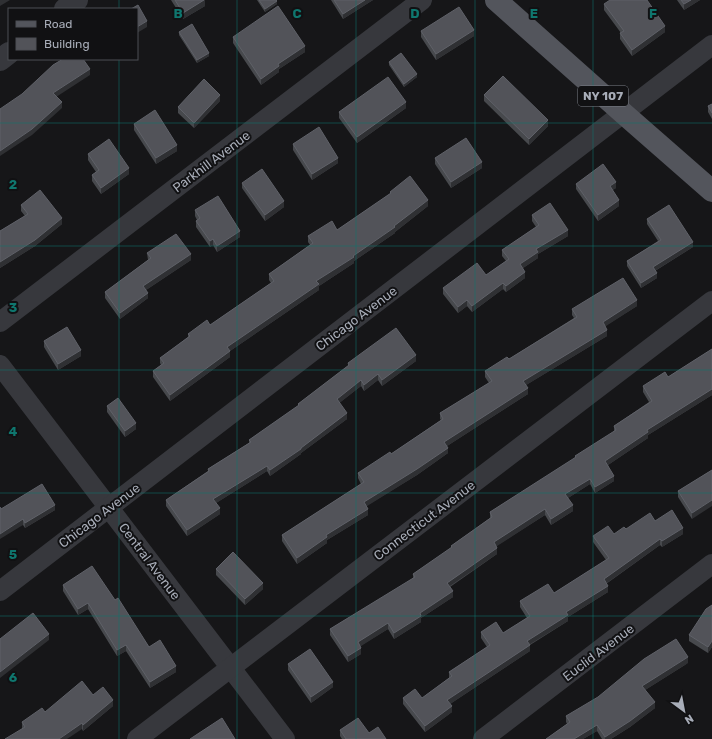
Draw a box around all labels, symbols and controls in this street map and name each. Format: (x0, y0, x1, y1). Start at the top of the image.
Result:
text: B (173, 6, 183, 21)
text: C (292, 6, 302, 21)
text: D (410, 6, 420, 21)
text: E (530, 6, 538, 21)
text: F (649, 6, 657, 21)
legend (8, 8, 138, 60)
text: Road (44, 17, 72, 31)
text: Building (44, 37, 90, 51)
road number: NY 107 (578, 86, 628, 106)
street label: Parkhill Avenue (170, 127, 253, 195)
text: 2 (9, 177, 17, 192)
street label: Chicago Avenue (313, 283, 400, 355)
text: 3 (9, 300, 18, 315)
text: 4 (9, 424, 18, 439)
street label: Connecticut Avenue (371, 477, 478, 563)
street label: Chicago Avenue (56, 480, 143, 552)
street label: Central Avenue (116, 520, 183, 603)
text: 5 (9, 547, 17, 562)
street label: Euclid Avenue (560, 621, 637, 684)
text: 6 (9, 670, 18, 685)
north arrow (664, 691, 704, 731)
text: N (682, 711, 696, 727)

